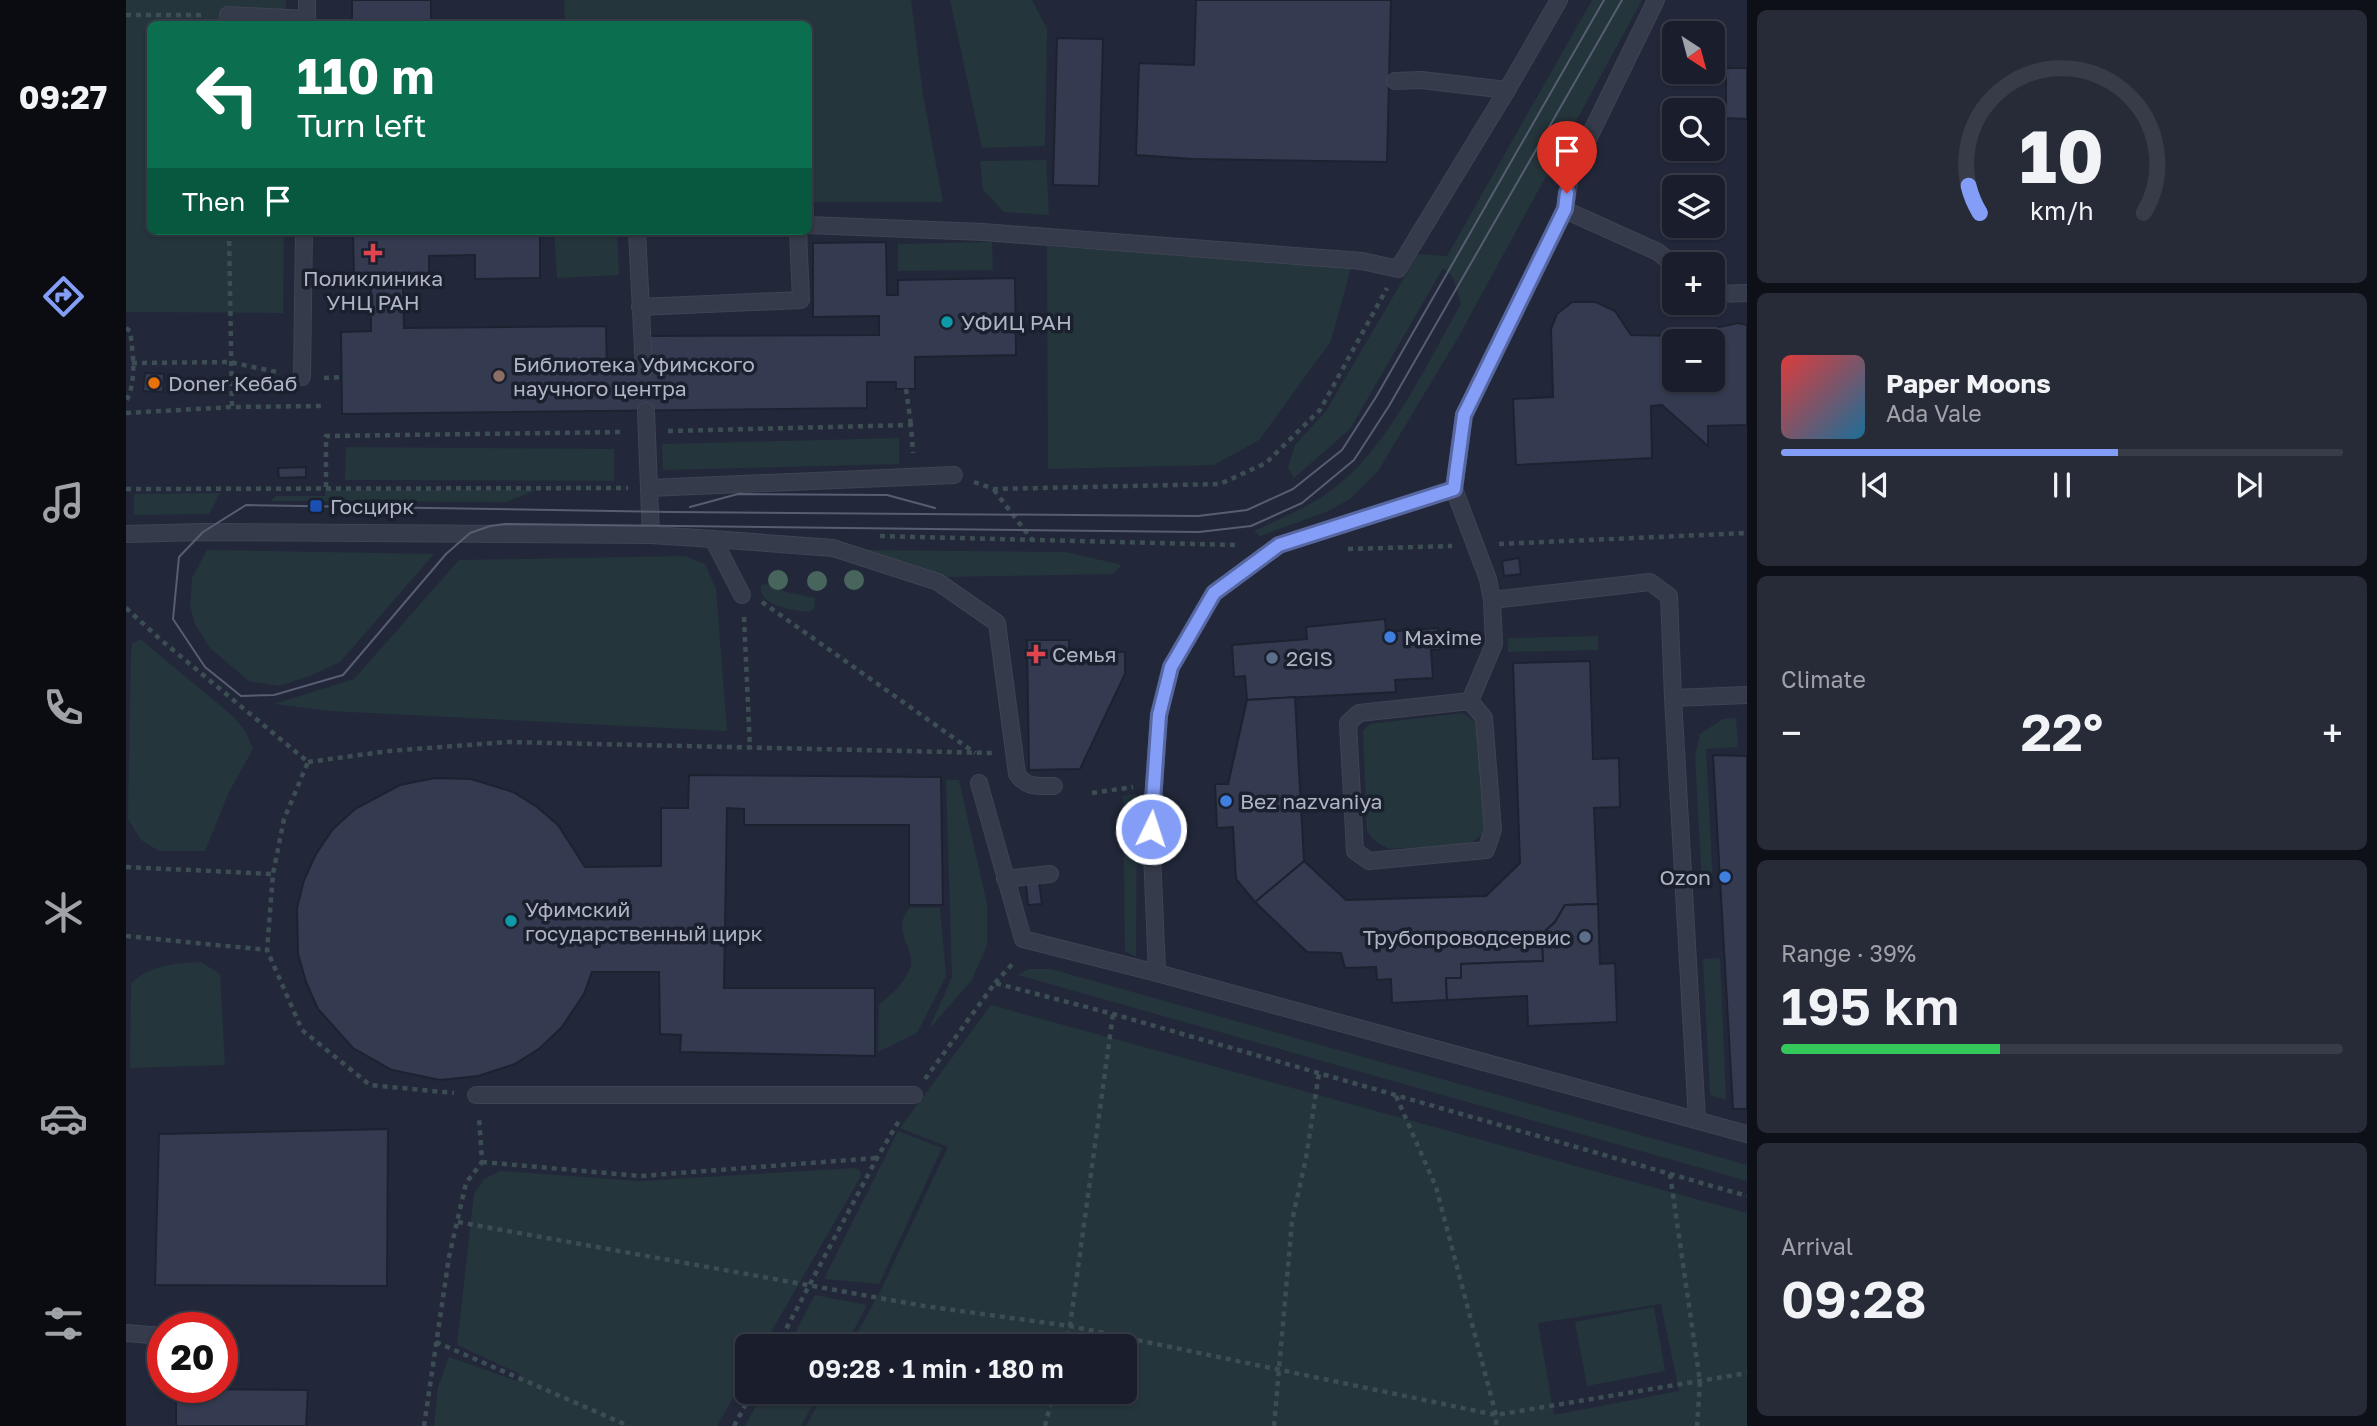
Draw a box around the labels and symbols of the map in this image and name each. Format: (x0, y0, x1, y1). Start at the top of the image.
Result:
north arrow (1662, 21, 1726, 84)
pin (1537, 121, 1597, 193)
marker: Поликлиника УНЦ РАН (363, 243, 383, 263)
place label: Поликлиника УНЦ РАН (303, 265, 443, 315)
place label: УФИЦ РАН (961, 309, 1072, 335)
marker: УФИЦ РАН (939, 314, 955, 330)
place label: Библиотека Уфимского научного центра (513, 351, 755, 401)
marker: Библиотека Уфимского научного центра (491, 368, 507, 384)
place label: Doner Кебаб (168, 370, 297, 396)
marker: Doner Кебаб (146, 375, 162, 391)
place label: Госцирк (330, 493, 414, 519)
marker: Госцирк (308, 498, 324, 514)
place label: Maxime (1404, 624, 1482, 650)
marker: Maxime (1382, 629, 1398, 645)
place label: Семья (1052, 641, 1117, 667)
marker: Семья (1026, 644, 1046, 664)
place label: 2GIS (1286, 645, 1333, 671)
marker: 2GIS (1264, 650, 1280, 666)
place label: Bez nazvaniya (1240, 788, 1382, 814)
position arrow (1114, 792, 1188, 866)
marker: Bez nazvaniya (1218, 793, 1234, 809)
place label: Ozon (1659, 864, 1711, 890)
marker: Ozon (1717, 869, 1733, 885)
place label: Уфимский государственный цирк (525, 896, 763, 946)
marker: Уфимский государственный цирк (503, 913, 519, 929)
place label: Трубопроводсервис (1363, 924, 1571, 950)
marker: Трубопроводсервис (1577, 929, 1593, 945)
speed limit sign: 20 (147, 1312, 238, 1403)

